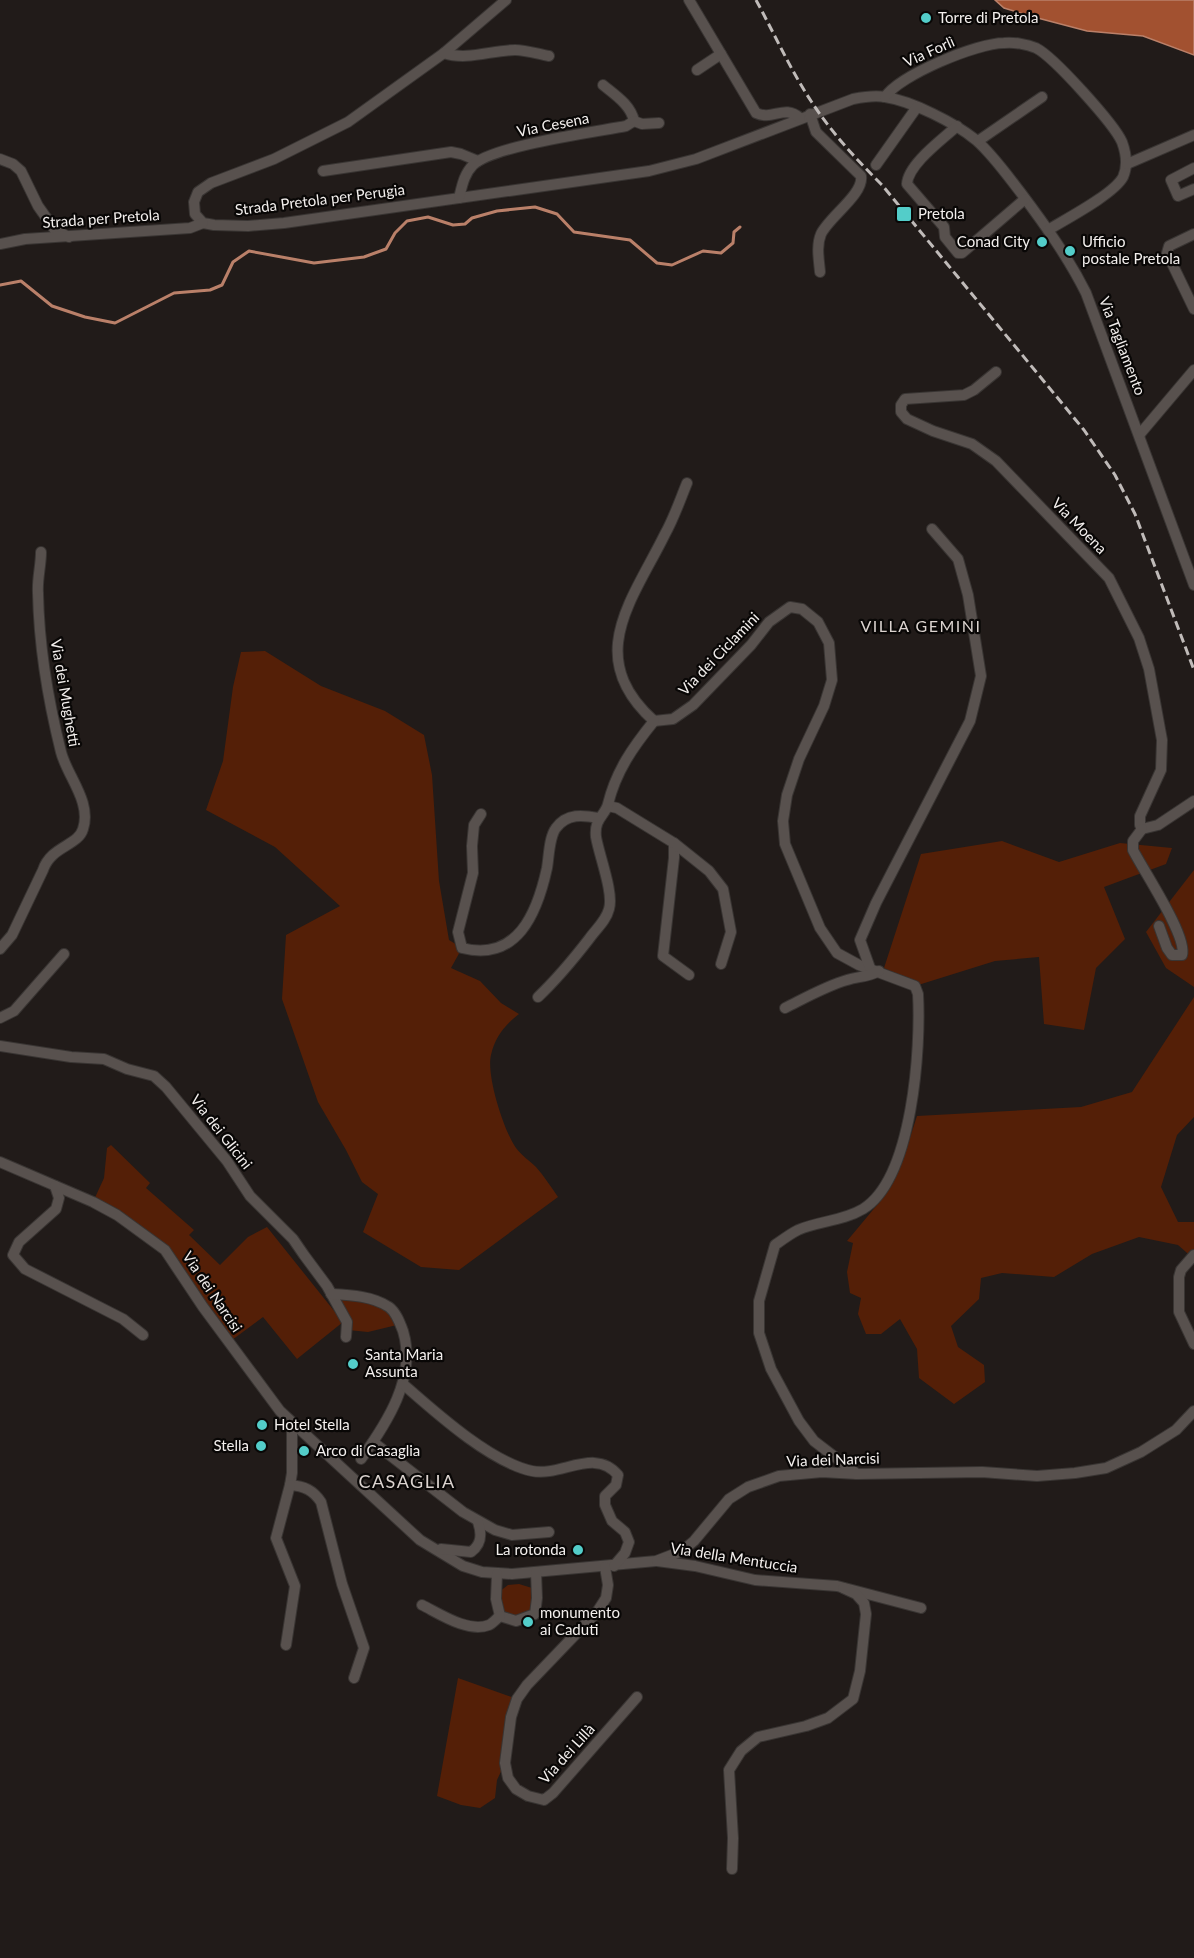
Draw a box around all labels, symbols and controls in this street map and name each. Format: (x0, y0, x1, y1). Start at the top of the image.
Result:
place label: Torre di Pretola (938, 8, 1038, 26)
marker: Torre di Pretola (919, 11, 933, 25)
street label: Via Forlì (900, 32, 957, 70)
street label: Via Cesena (515, 108, 590, 140)
street label: Strada Pretola per Perugia (234, 180, 406, 218)
place label: Pretola (918, 204, 965, 222)
street label: Strada per Pretola (42, 205, 160, 231)
marker: Pretola (895, 205, 913, 223)
place label: Conad City (957, 232, 1030, 250)
place label: Ufficio postale Pretola (1082, 232, 1180, 267)
marker: Conad City (1035, 235, 1049, 249)
marker: Ufficio postale Pretola (1063, 244, 1077, 258)
street label: Via Tagliamento (1096, 294, 1150, 397)
street label: Via Moena (1049, 494, 1111, 557)
street label: Via dei Ciclamini (674, 608, 762, 699)
district label: VILLA GEMINI (860, 616, 982, 635)
street label: Via dei Mughetti (48, 638, 84, 748)
street label: Via dei Glicini (187, 1091, 256, 1172)
street label: Via dei Narcisi (179, 1248, 246, 1335)
place label: Santa Maria Assunta (365, 1345, 443, 1380)
marker: Santa Maria Assunta (346, 1357, 360, 1371)
place label: Hotel Stella (274, 1415, 350, 1433)
marker: Hotel Stella (255, 1418, 269, 1432)
place label: Stella (213, 1436, 249, 1454)
marker: Stella (254, 1439, 268, 1453)
place label: Arco di Casaglia (316, 1441, 420, 1459)
marker: Arco di Casaglia (297, 1444, 311, 1458)
street label: Via dei Narcisi (786, 1448, 880, 1470)
district label: CASAGLIA (358, 1470, 456, 1492)
street label: Via della Mentuccia (669, 1538, 799, 1576)
place label: La rotonda (495, 1540, 566, 1558)
marker: La rotonda (571, 1543, 585, 1557)
place label: monumento ai Caduti (540, 1603, 620, 1638)
marker: monumento ai Caduti (521, 1615, 535, 1629)
street label: Via dei Lillà (535, 1720, 598, 1787)

